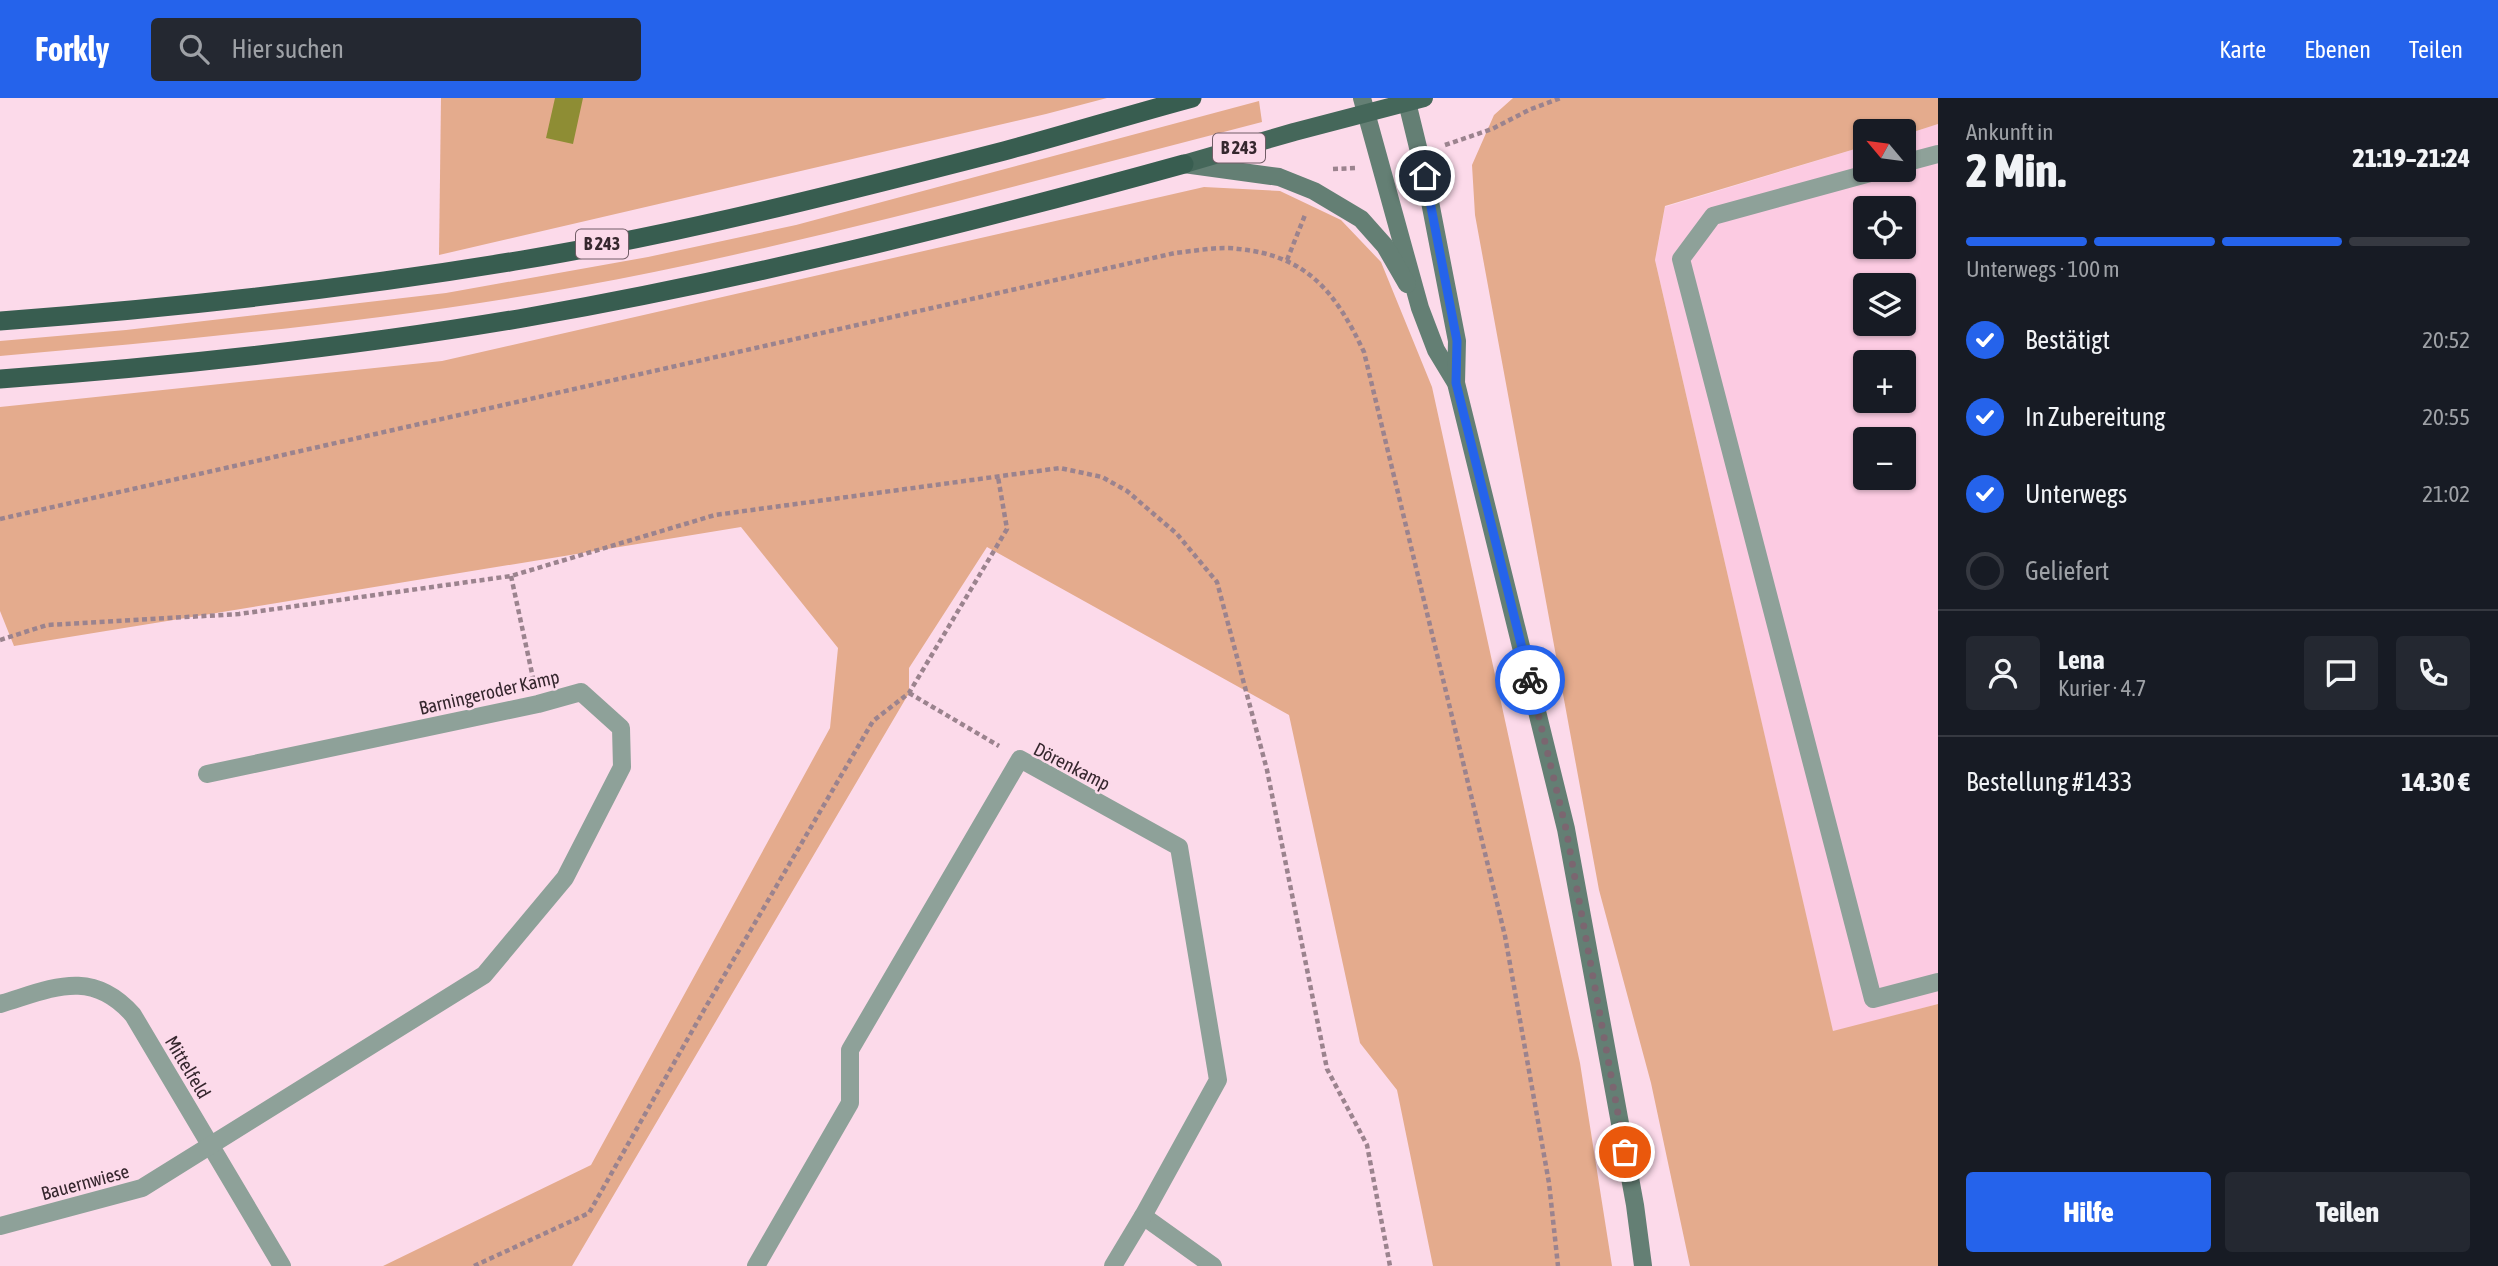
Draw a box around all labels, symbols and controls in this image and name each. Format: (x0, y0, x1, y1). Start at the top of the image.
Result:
search box (151, 18, 641, 81)
text: Forkly (35, 30, 109, 68)
icon: search (175, 30, 213, 68)
text: Hier suchen (231, 34, 344, 64)
text: Karte (2219, 36, 2266, 63)
text: Ebenen (2304, 36, 2371, 63)
text: Teilen (2409, 36, 2463, 63)
north arrow (1853, 119, 1916, 182)
map controls (1853, 119, 1916, 490)
text: Ankunft in (1966, 119, 2053, 145)
road number: B 243 (1213, 134, 1265, 162)
text: 21:19–21:24 (2353, 143, 2470, 173)
text: 2 Min. (1966, 144, 2066, 197)
pin (1395, 146, 1455, 206)
icon: home (1406, 157, 1444, 195)
button: locate (1853, 196, 1916, 259)
road number: B 243 (576, 230, 628, 258)
text: Unterwegs · 100 m (1966, 256, 2120, 282)
button: layers (1853, 273, 1916, 336)
icon: check (1966, 321, 2004, 359)
text: Bestätigt (2025, 325, 2110, 355)
text: 20:52 (2422, 327, 2470, 353)
button: + (1853, 350, 1916, 413)
icon: check (1966, 398, 2004, 436)
text: In Zubereitung (2025, 402, 2165, 432)
text: 20:55 (2422, 404, 2470, 430)
button: − (1853, 427, 1916, 490)
icon: check (1966, 475, 2004, 513)
text: Unterwegs (2025, 479, 2127, 509)
text: 21:02 (2422, 481, 2470, 507)
text: Geliefert (2025, 556, 2109, 586)
button: person (1966, 636, 2040, 710)
button: chat (2304, 636, 2378, 710)
button: phone (2396, 636, 2470, 710)
courier (1495, 645, 1565, 715)
text: Lena (2058, 645, 2105, 675)
icon: bike (1511, 661, 1549, 699)
street label: Barningeroder Kamp (417, 665, 561, 719)
text: Kurier · 4.7 (2058, 675, 2146, 701)
street label: Dörenkamp (1030, 737, 1114, 795)
text: Bestellung #1433 (1966, 767, 2132, 797)
text: 14.30 € (2401, 767, 2470, 797)
street label: Mittelfeld (161, 1032, 215, 1102)
pin (1595, 1122, 1655, 1182)
icon: bag (1606, 1133, 1644, 1171)
street label: Bauernwiese (39, 1160, 131, 1204)
button: Hilfe (1966, 1172, 2211, 1252)
button: Teilen (2225, 1172, 2470, 1252)

